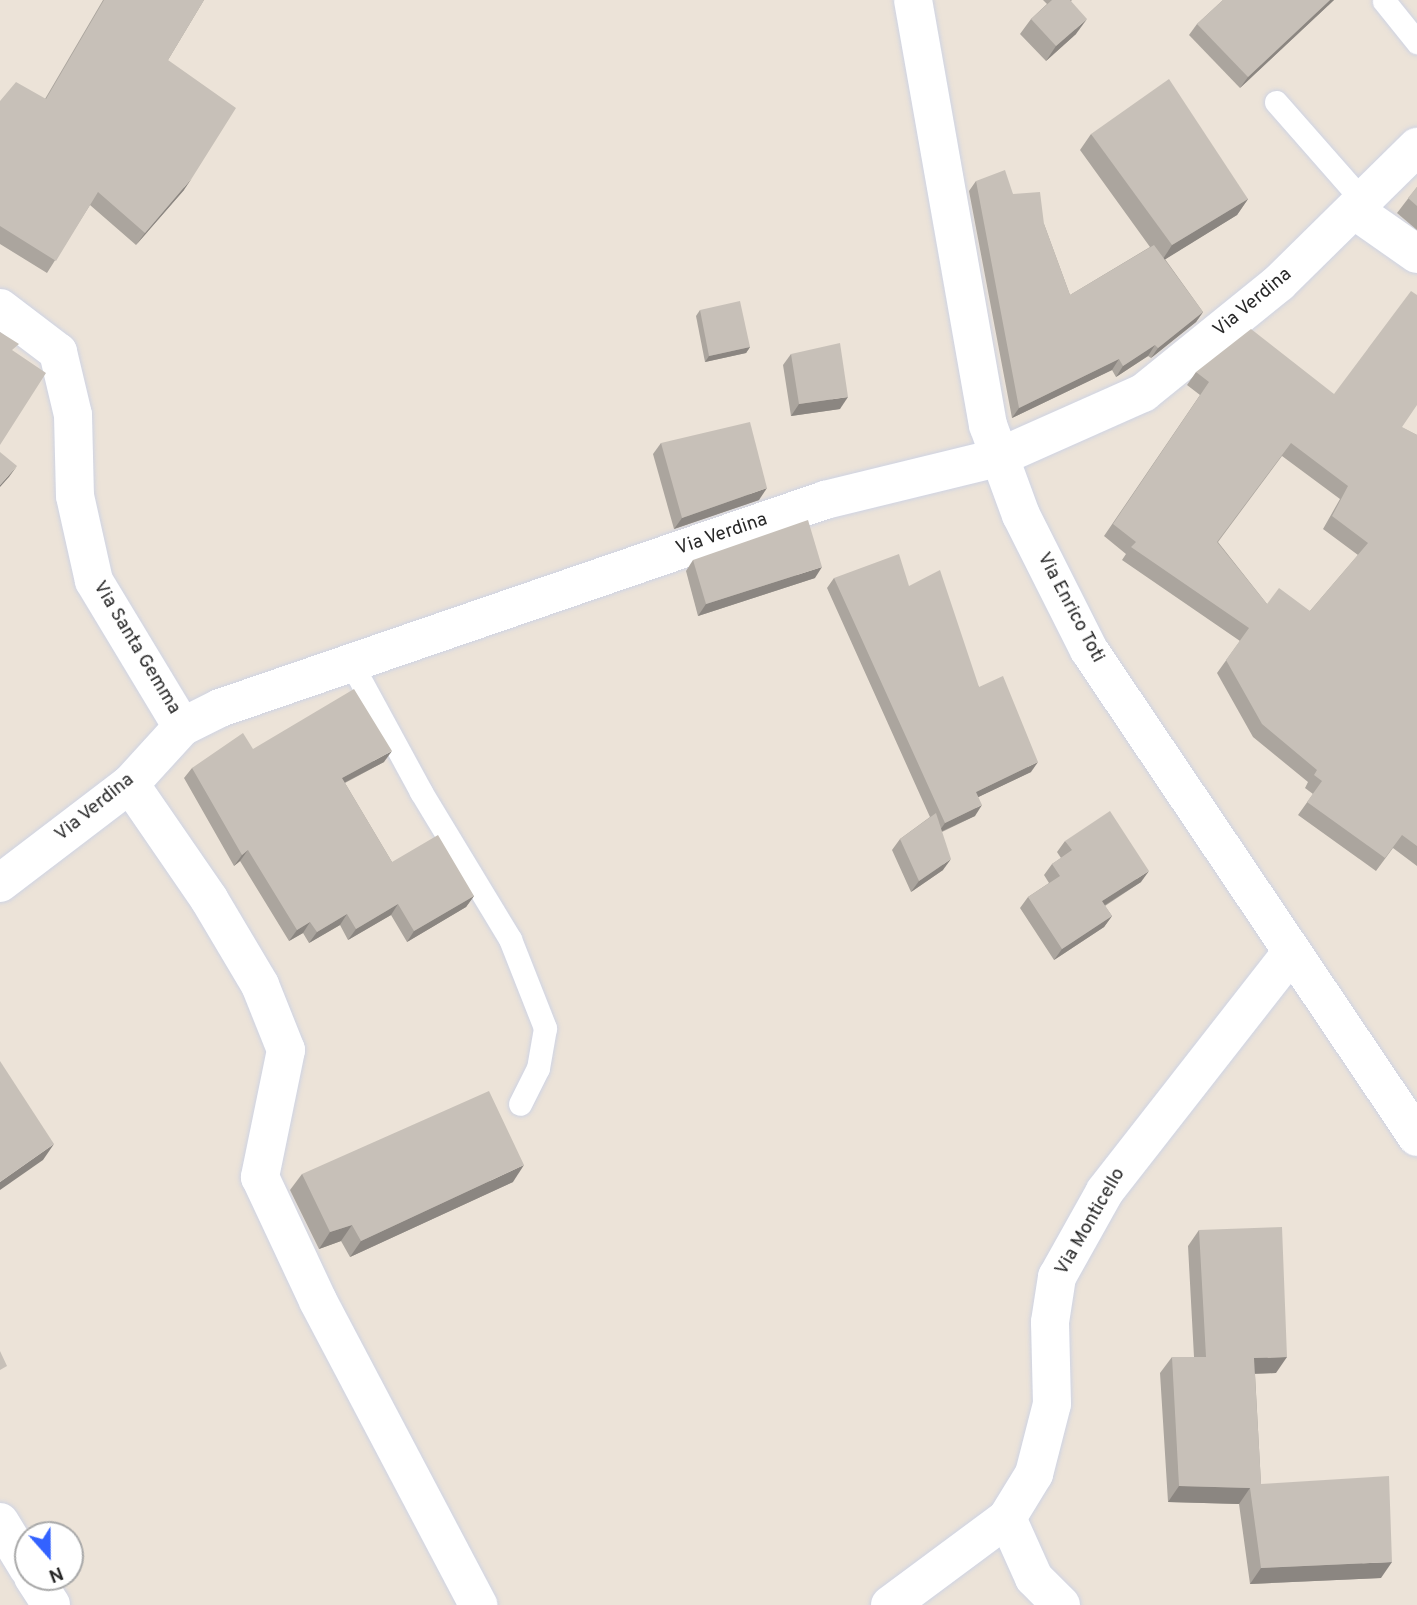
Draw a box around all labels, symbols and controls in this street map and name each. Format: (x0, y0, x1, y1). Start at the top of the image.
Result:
street label: Via Verdina (1209, 263, 1297, 343)
street label: Via Verdina (673, 509, 771, 561)
street label: Via Enrico Toti (1031, 549, 1109, 667)
street label: Via Santa Gemma (87, 577, 185, 719)
street label: Via Verdina (51, 769, 139, 847)
street label: Via Monticello (1051, 1164, 1131, 1280)
north arrow (14, 1521, 84, 1591)
text: N (45, 1560, 66, 1587)

